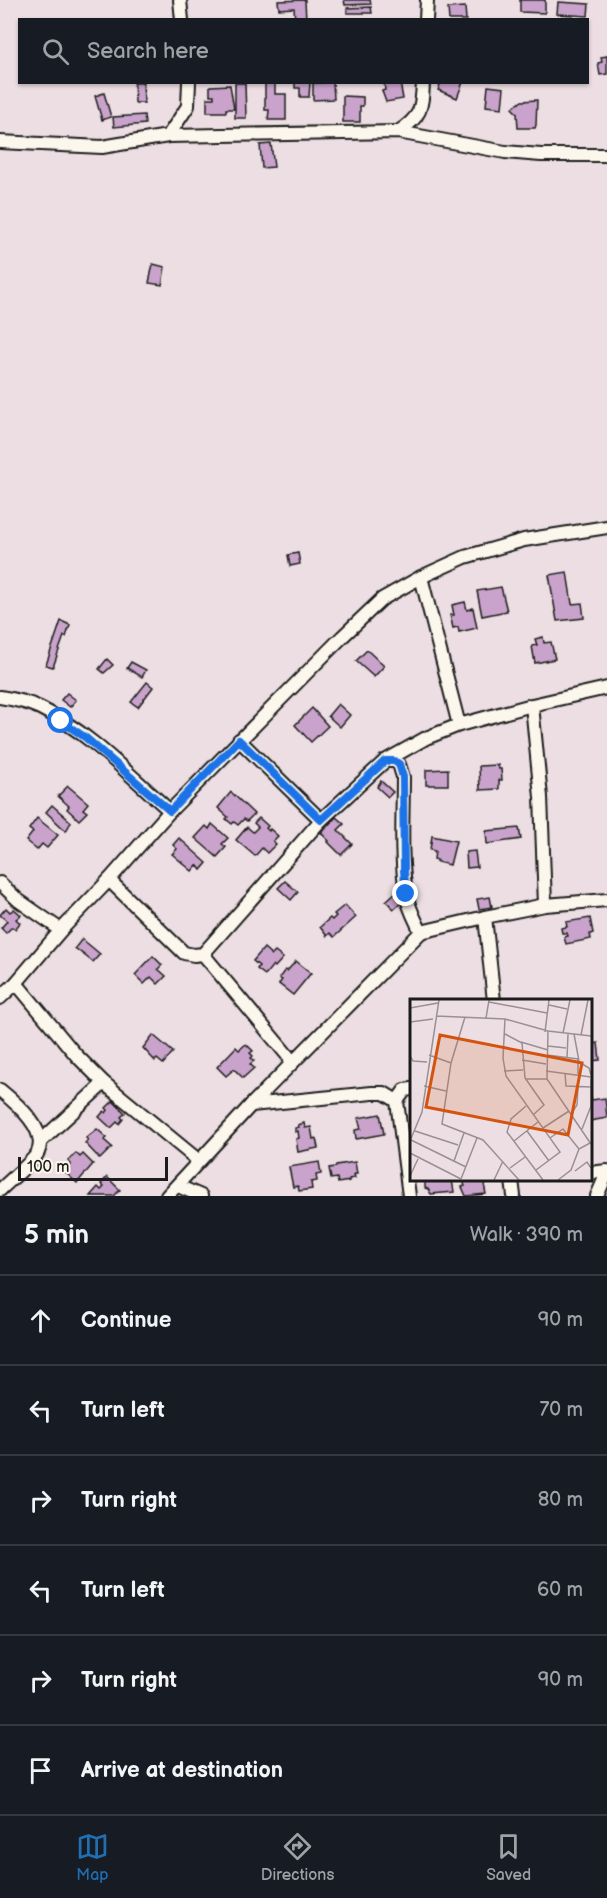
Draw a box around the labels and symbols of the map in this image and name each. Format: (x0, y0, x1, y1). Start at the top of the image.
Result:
route start (47, 707, 73, 733)
route end (392, 880, 418, 906)
inset map (410, 999, 592, 1181)
scale bar (18, 1154, 168, 1182)

